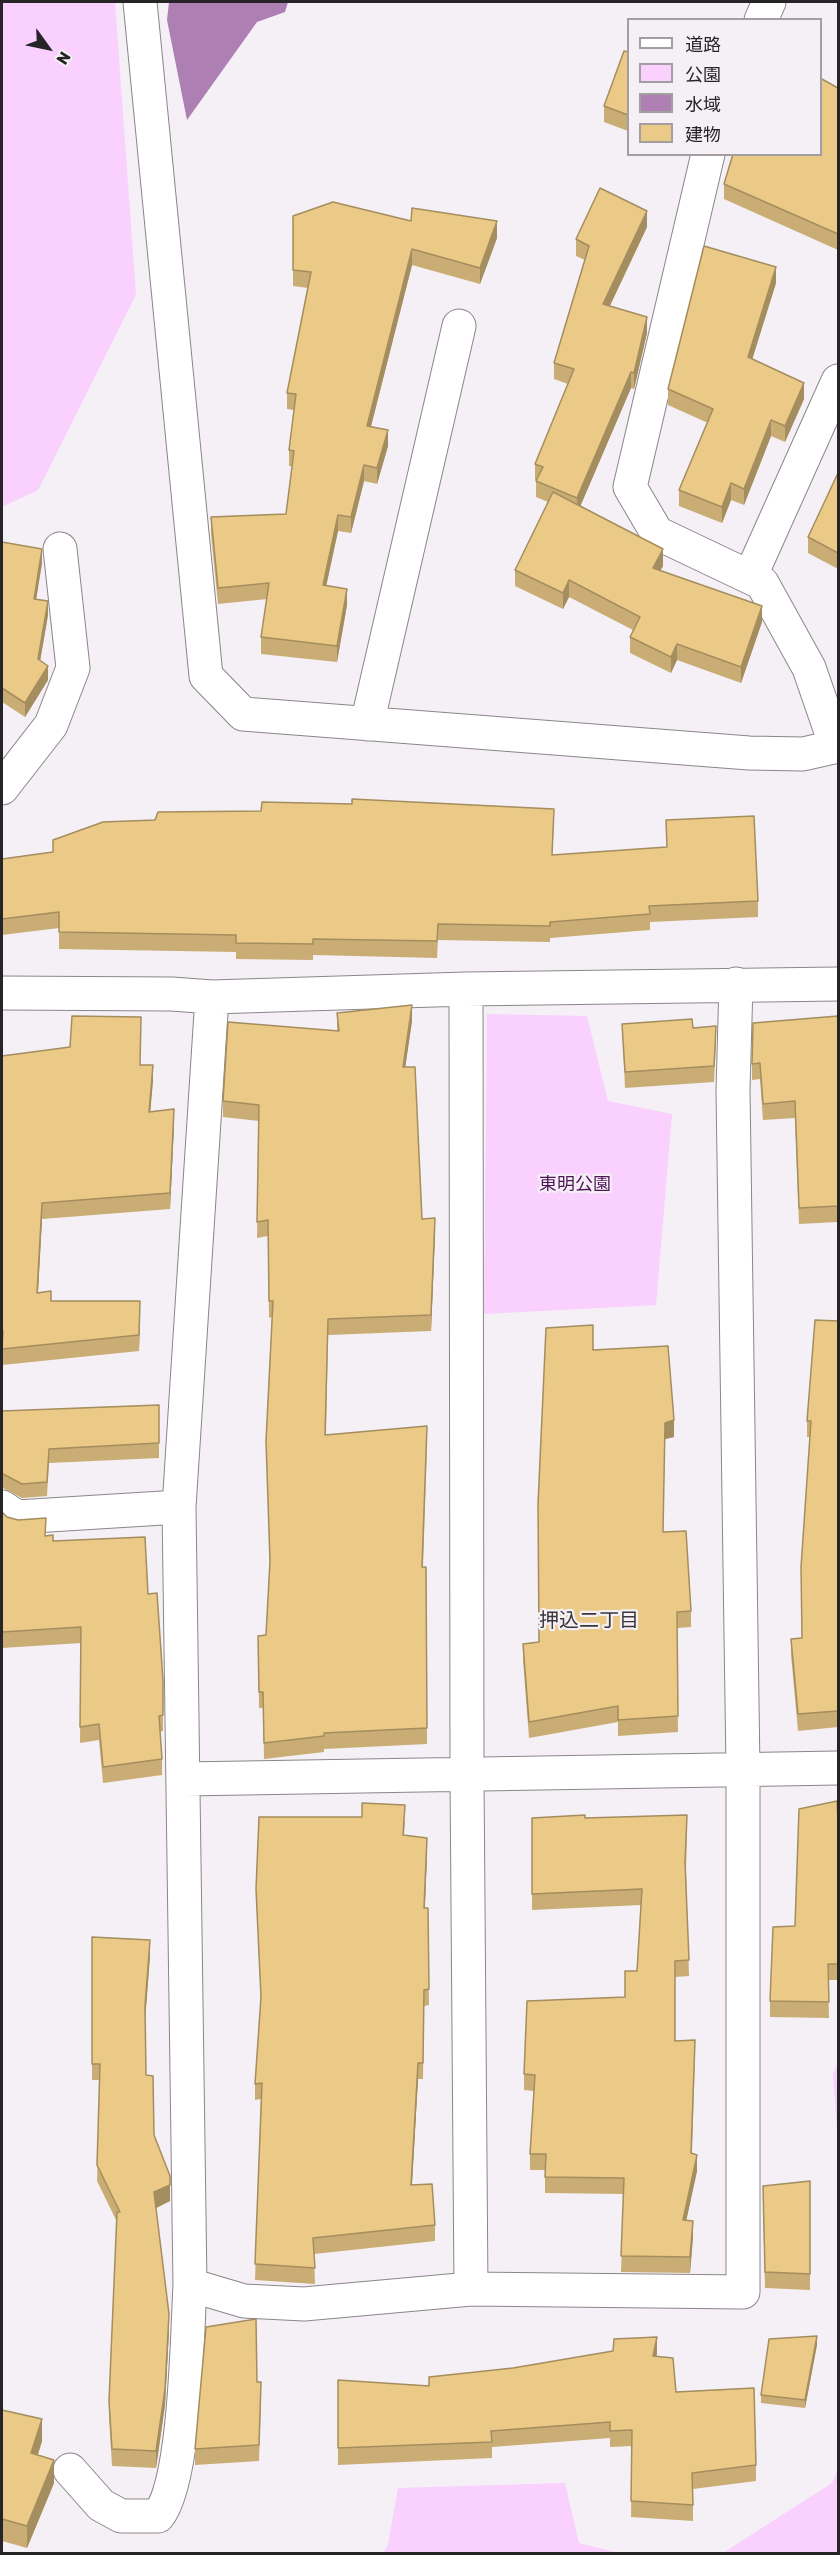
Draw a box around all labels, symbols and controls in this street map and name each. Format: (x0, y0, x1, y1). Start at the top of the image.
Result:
north arrow (18, 18, 78, 78)
legend (627, 18, 822, 156)
text: 道路 (685, 34, 721, 56)
text: N (52, 48, 75, 68)
text: 公園 (685, 64, 721, 86)
text: 水域 (685, 94, 721, 116)
text: 建物 (685, 124, 721, 146)
park label: 東明公園 (539, 1174, 611, 1196)
district label: 押込二丁目 (539, 1609, 639, 1633)

